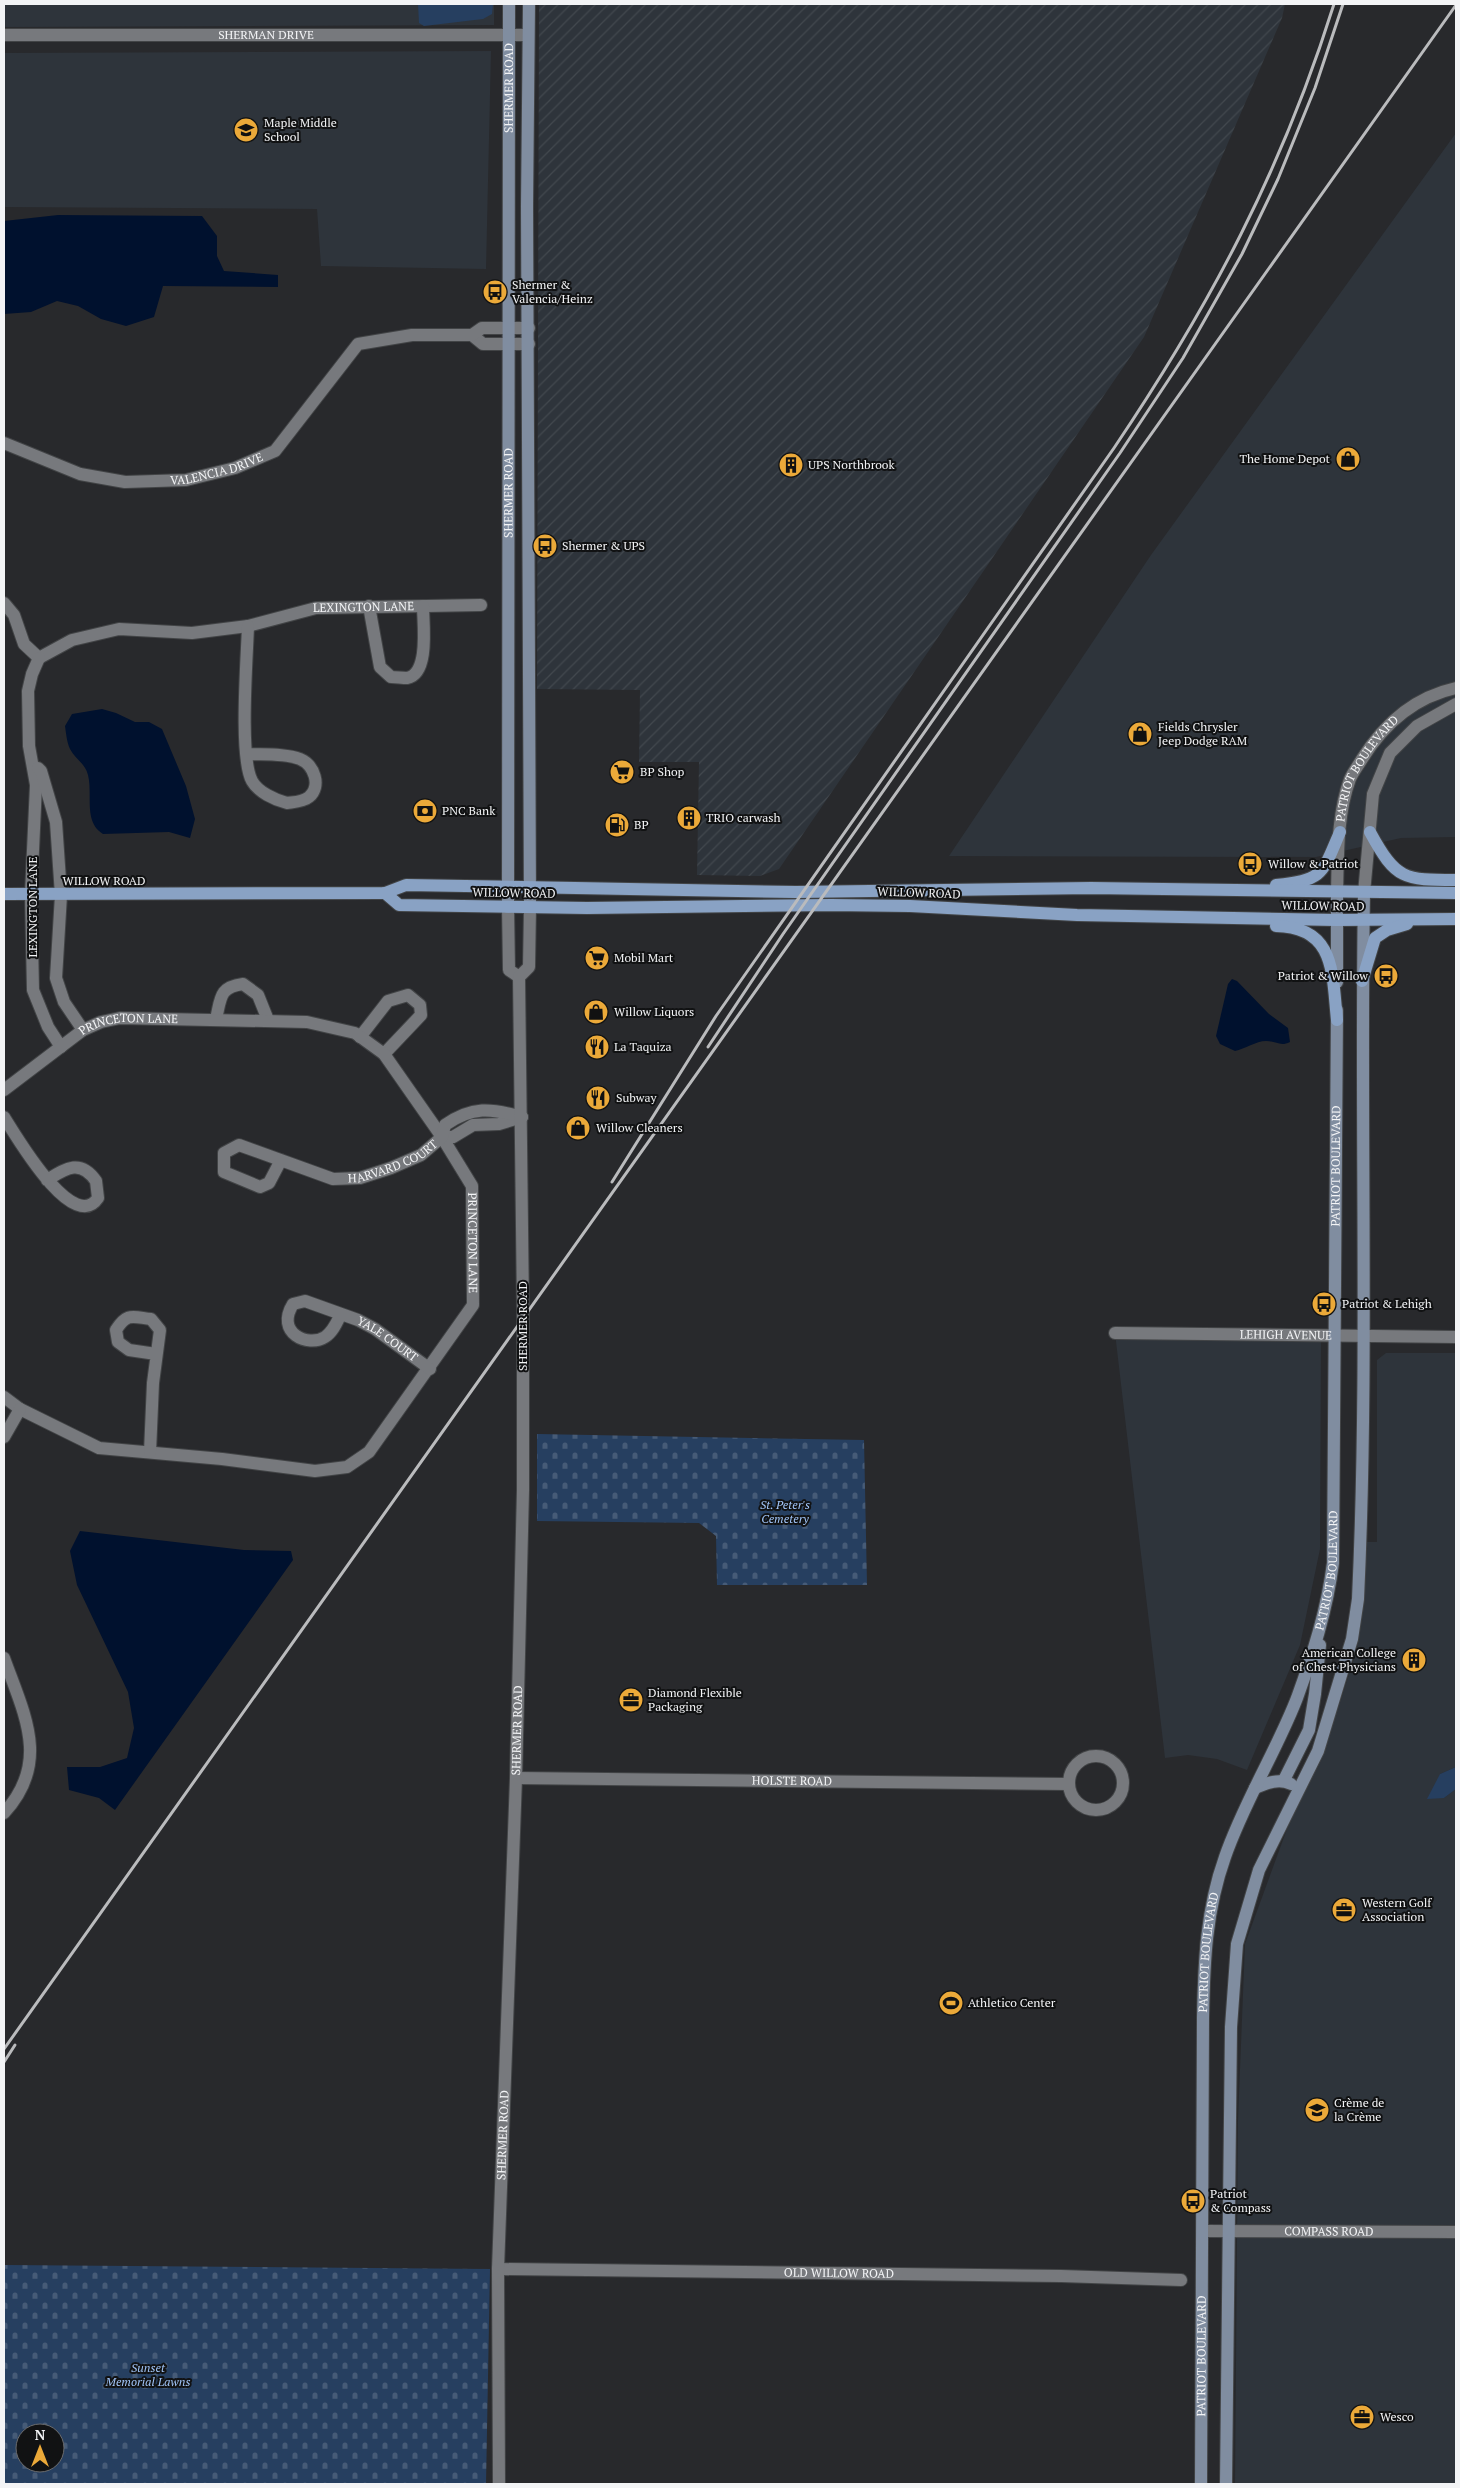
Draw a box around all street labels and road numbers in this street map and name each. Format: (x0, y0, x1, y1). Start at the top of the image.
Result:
street label: SHERMAN DRIVE (218, 27, 314, 42)
street label: SHERMER ROAD (501, 43, 516, 133)
street label: SHERMER ROAD (500, 448, 516, 538)
street label: VALENCIA DRIVE (170, 449, 265, 488)
street label: LEXINGTON LANE (313, 598, 414, 615)
street label: PATRIOT BOULEVARD (1332, 712, 1401, 823)
street label: LEXINGTON LANE (25, 856, 40, 958)
street label: WILLOW ROAD (62, 873, 146, 888)
street label: WILLOW ROAD (472, 884, 556, 901)
street label: WILLOW ROAD (877, 884, 961, 901)
street label: WILLOW ROAD (1281, 897, 1365, 914)
street label: PRINCETON LANE (75, 1010, 178, 1038)
street label: PATRIOT BOULEVARD (1327, 1105, 1343, 1227)
street label: HARVARD COURT (347, 1136, 441, 1186)
street label: PRINCETON LANE (465, 1192, 481, 1293)
street label: SHERMER ROAD (515, 1281, 530, 1371)
street label: YALE COURT (355, 1313, 421, 1365)
street label: LEHIGH AVENUE (1240, 1326, 1332, 1343)
street label: PATRIOT BOULEVARD (1311, 1510, 1340, 1632)
street label: SHERMER ROAD (508, 1685, 525, 1776)
street label: HOLSTE ROAD (752, 1773, 832, 1788)
street label: PATRIOT BOULEVARD (1195, 1891, 1221, 2013)
street label: SHERMER ROAD (493, 2090, 512, 2180)
street label: COMPASS ROAD (1284, 2223, 1374, 2239)
street label: OLD WILLOW ROAD (784, 2265, 894, 2281)
street label: PATRIOT BOULEVARD (1193, 2295, 1209, 2417)

